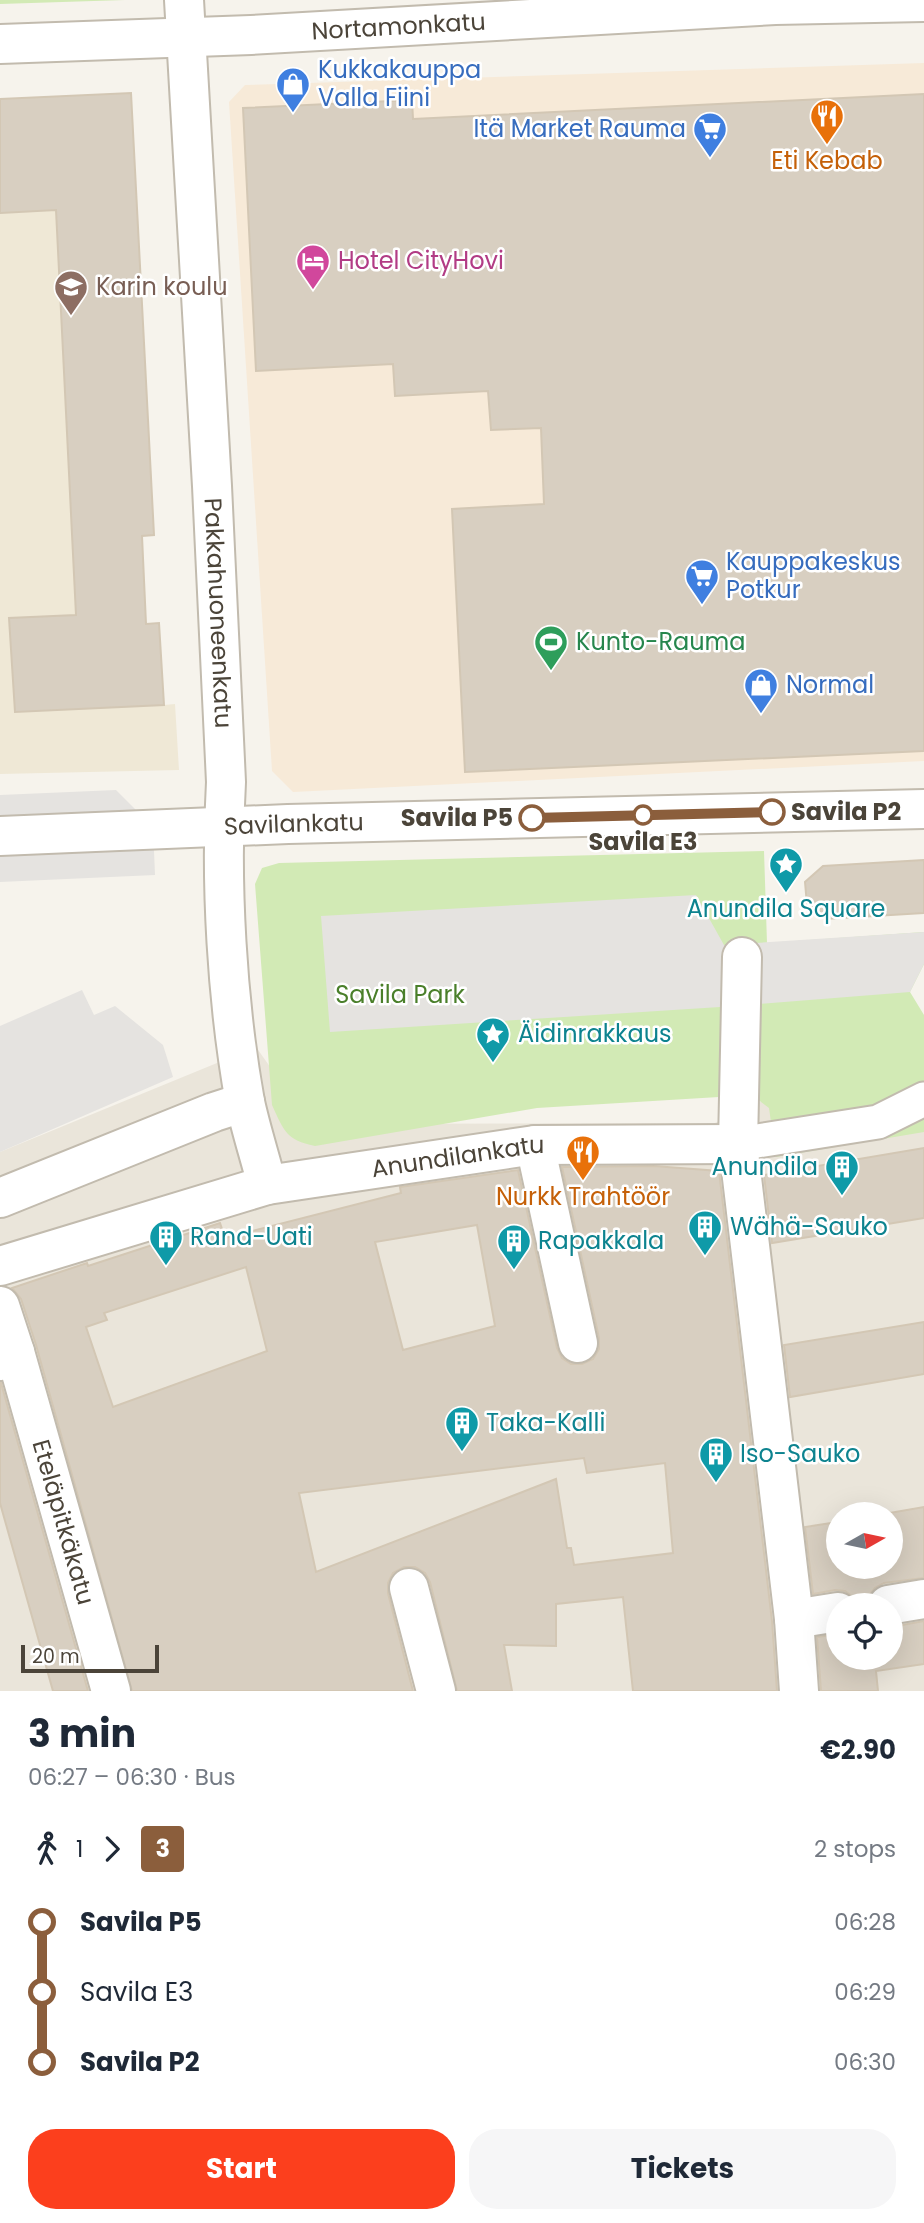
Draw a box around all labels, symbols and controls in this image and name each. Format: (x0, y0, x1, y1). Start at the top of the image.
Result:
street label: Nortamonkatu (311, 5, 487, 48)
place label: Kukkakauppa Valla Fiini (318, 53, 481, 114)
shop icon: Kukkakauppa Valla Fiini (274, 65, 312, 114)
restaurant icon: Eti Kebab (808, 97, 846, 146)
supermarket icon: Itä Market Rauma (691, 110, 729, 159)
place label: Itä Market Rauma (473, 112, 686, 145)
place label: Eti Kebab (771, 144, 883, 177)
hotel icon: Hotel CityHovi (294, 242, 332, 291)
place label: Hotel CityHovi (338, 244, 504, 277)
school or university icon: Karin koulu (52, 268, 90, 317)
place label: Karin koulu (96, 270, 228, 303)
street label: Pakkahuoneenkatu (197, 497, 240, 729)
place label: Kauppakeskus Potkur (726, 545, 901, 606)
supermarket icon: Kauppakeskus Potkur (683, 557, 721, 606)
sports icon: Kunto-Rauma (532, 623, 570, 672)
place label: Kunto-Rauma (576, 625, 746, 658)
shop icon: Normal (742, 666, 780, 715)
place label: Normal (786, 668, 874, 701)
place label: Savila P2 (791, 795, 901, 828)
marker: Savila P2 (759, 799, 785, 825)
place label: Savila P5 (401, 801, 513, 834)
street label: Savilankatu (223, 805, 364, 843)
marker: Savila P5 (519, 805, 545, 831)
marker: Savila E3 (633, 805, 653, 825)
place label: Savila E3 (588, 825, 698, 858)
place icon: Anundila Square (767, 845, 805, 894)
place label: Anundila Square (687, 892, 885, 925)
park label: Savila Park (335, 978, 465, 1011)
place icon: Äidinrakkaus (474, 1015, 512, 1064)
place label: Äidinrakkaus (518, 1017, 672, 1050)
street label: Anundilankatu (369, 1128, 544, 1185)
restaurant icon: Nurkk Trahtöör (564, 1133, 602, 1182)
building icon: Anundila (823, 1148, 861, 1197)
place label: Anundila (711, 1150, 818, 1183)
place label: Nurkk Trahtöör (496, 1180, 670, 1213)
building icon: Wähä-Sauko (686, 1208, 724, 1257)
place label: Wähä-Sauko (730, 1210, 888, 1243)
building icon: Rand-Uati (147, 1218, 185, 1267)
place label: Rand-Uati (190, 1220, 313, 1253)
building icon: Rapakkala (495, 1222, 533, 1271)
place label: Rapakkala (538, 1224, 664, 1257)
building icon: Taka-Kalli (443, 1404, 481, 1453)
place label: Taka-Kalli (486, 1406, 605, 1439)
building icon: Iso-Sauko (697, 1435, 735, 1484)
street label: Eteläpitkäkatu (25, 1436, 103, 1609)
place label: Iso-Sauko (740, 1437, 860, 1470)
north arrow (826, 1502, 903, 1578)
map controls (826, 1502, 903, 1670)
button: locate (826, 1593, 903, 1670)
scale bar (21, 1642, 159, 1674)
text: 20 m (32, 1643, 80, 1670)
text: 3 min (28, 1707, 136, 1760)
text: €2.90 (820, 1732, 896, 1768)
text: 06:27 – 06:30 · Bus (28, 1761, 236, 1793)
icon: walk (28, 1830, 66, 1868)
icon: forward (93, 1830, 131, 1868)
text: 3 (155, 1832, 170, 1865)
text: 1 (76, 1833, 83, 1865)
text: 2 stops (814, 1833, 896, 1865)
text: Savila P5 (80, 1904, 202, 1940)
text: 06:28 (834, 1906, 896, 1938)
text: Savila E3 (80, 1974, 193, 2010)
text: 06:29 (834, 1976, 896, 2008)
text: Savila P2 (80, 2044, 200, 2080)
text: 06:30 (834, 2046, 896, 2078)
button: Start (28, 2129, 455, 2209)
button: Tickets (469, 2129, 896, 2209)

